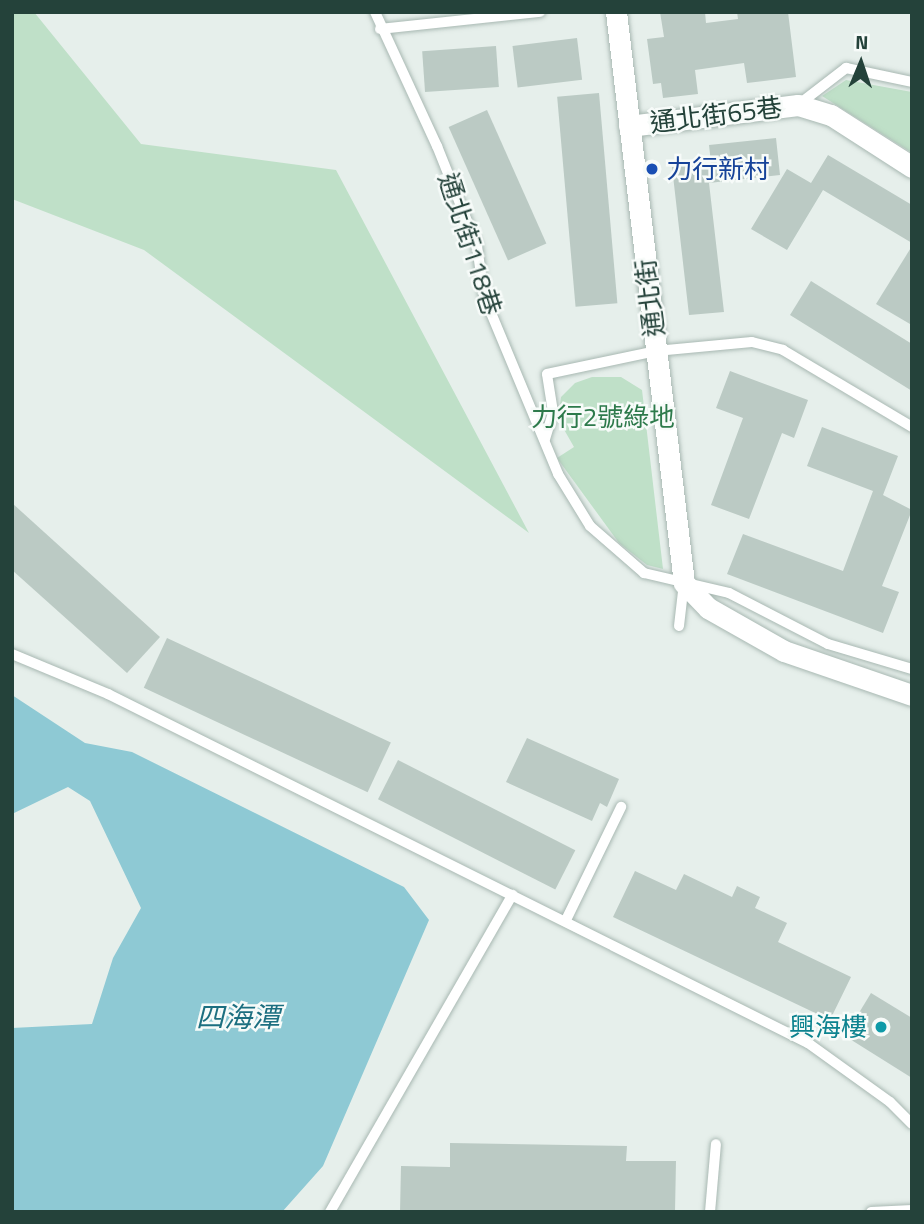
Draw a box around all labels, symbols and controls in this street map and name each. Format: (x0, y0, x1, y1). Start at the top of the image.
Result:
text: N (855, 27, 869, 56)
north arrow (826, 28, 896, 98)
street label: 通北街65巷 (648, 91, 784, 139)
place label: 力行新村 (666, 153, 770, 185)
marker: 力行新村 (644, 161, 660, 177)
street label: 通北街118巷 (432, 169, 508, 319)
street label: 通北街 (630, 257, 670, 339)
park label: 力行2號綠地 (531, 401, 675, 433)
water label: 四海潭 (196, 1000, 280, 1034)
place label: 興海樓 (789, 1011, 867, 1043)
marker: 興海樓 (873, 1019, 889, 1035)

